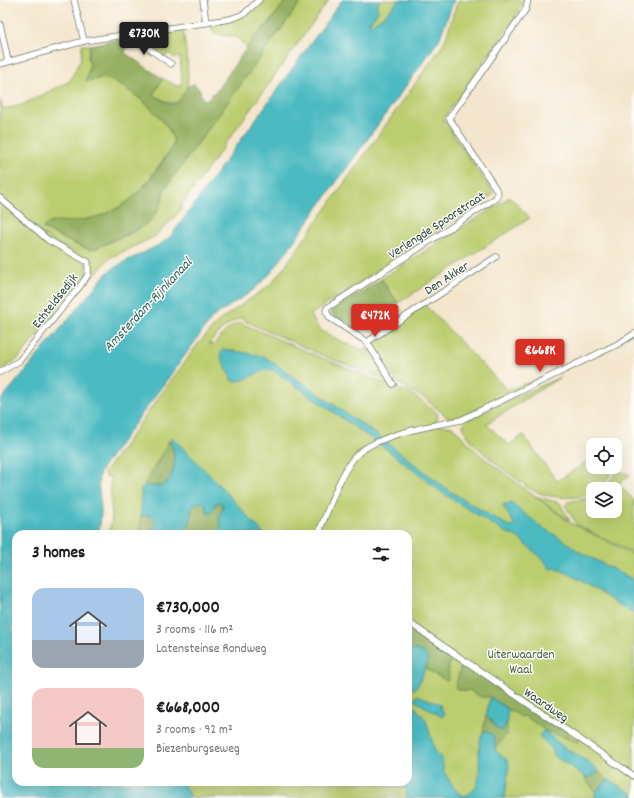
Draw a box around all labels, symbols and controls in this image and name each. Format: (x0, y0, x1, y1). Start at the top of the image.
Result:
pin: €730K (116, 22, 172, 56)
text: €730K (128, 25, 160, 44)
street label: Verlengde Spoorstraat (385, 187, 490, 265)
water label: Amsterdam-Rijnkanaal (100, 253, 199, 357)
street label: Den Akker (421, 257, 474, 301)
street label: Echteldsedijk (28, 270, 84, 333)
pin: €472K (347, 304, 403, 338)
text: €472K (360, 307, 390, 326)
pin: €668K (512, 339, 568, 373)
text: €668K (524, 342, 556, 361)
map controls (586, 438, 622, 518)
button: locate (586, 438, 622, 474)
button: layers (586, 482, 622, 518)
text: 3 homes (32, 542, 85, 566)
icon: filters (370, 543, 392, 565)
text: €730,000 (156, 597, 220, 621)
icon: home (64, 604, 112, 652)
text: 3 rooms · 116 m² (156, 621, 233, 640)
text: Latensteinse Rondweg (156, 640, 267, 659)
park label: Uiterwaarden Waal (487, 646, 555, 680)
street label: Waardweg (519, 684, 572, 728)
text: €668,000 (156, 697, 220, 721)
icon: home (64, 704, 112, 752)
text: 3 rooms · 92 m² (156, 721, 233, 740)
text: Biezenburgseweg (156, 740, 240, 759)

